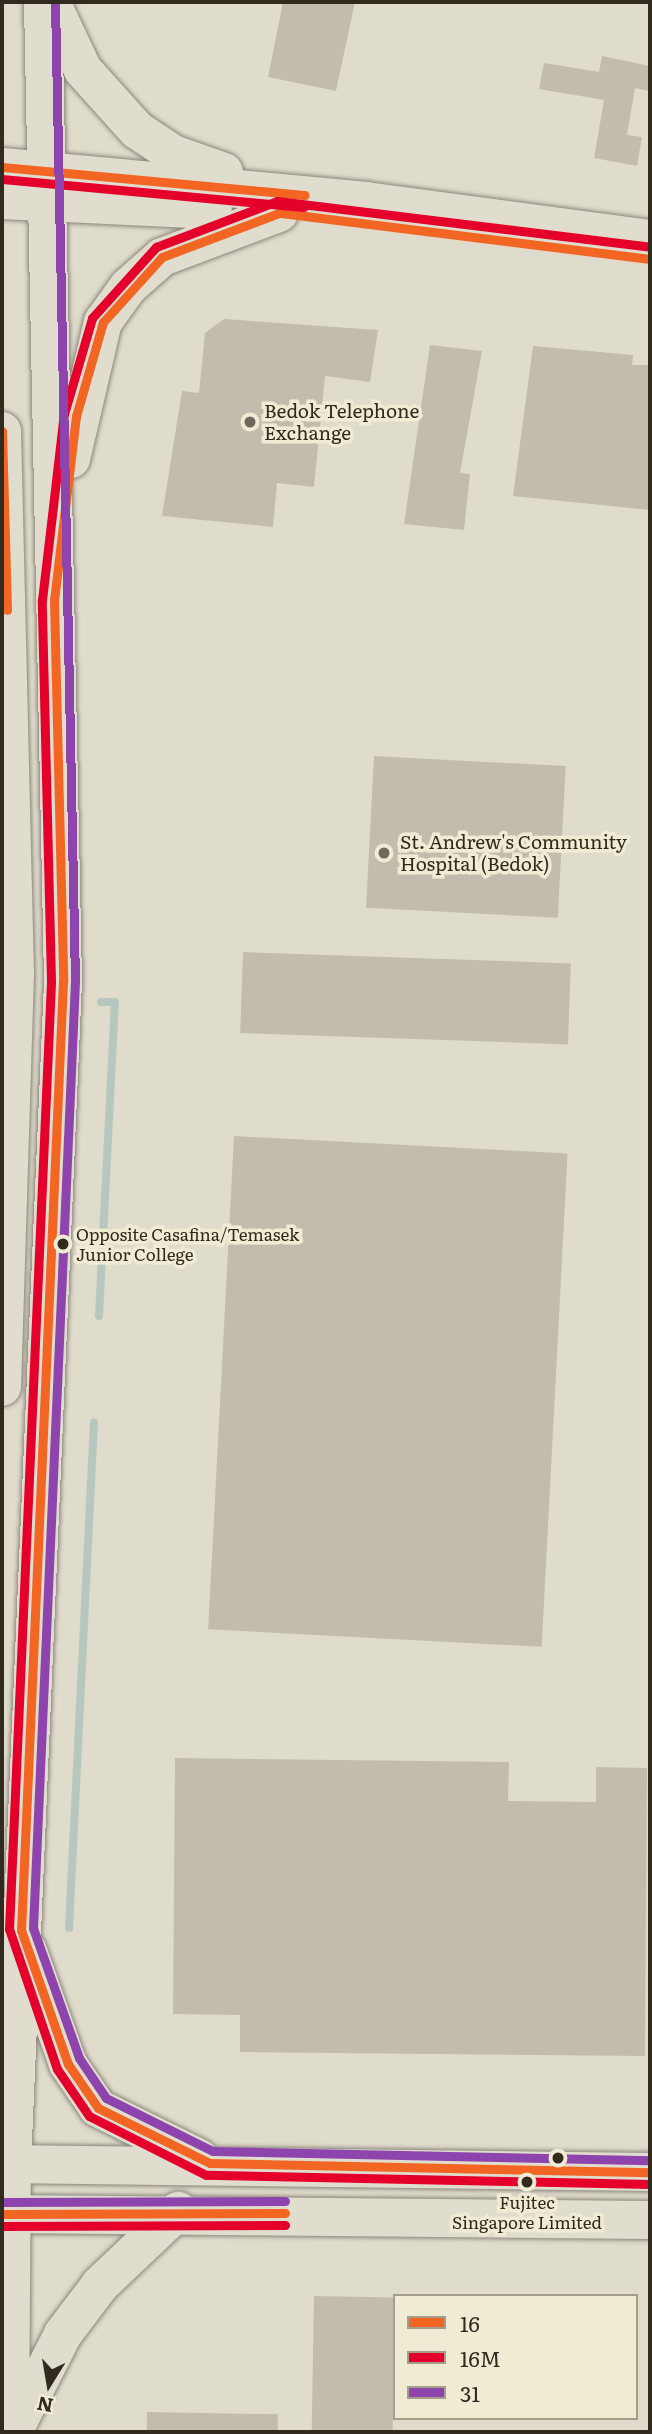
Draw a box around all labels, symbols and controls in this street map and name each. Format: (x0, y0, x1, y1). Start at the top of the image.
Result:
place label: Bedok Telephone Exchange (264, 400, 419, 444)
marker: Bedok Telephone Exchange (242, 414, 258, 430)
place label: St. Andrew's Community Hospital (Bedok) (400, 831, 627, 875)
marker: St. Andrew's Community Hospital (Bedok) (374, 843, 394, 863)
place label: Opposite Casafina/Temasek Junior College (76, 1224, 299, 1264)
marker: Opposite Casafina/Temasek Junior College (56, 1237, 70, 1251)
unlabelled marker (551, 2151, 565, 2165)
marker: Fujitec Singapore Limited (520, 2175, 534, 2189)
place label: Fujitec Singapore Limited (452, 2192, 602, 2232)
legend (393, 2294, 638, 2420)
text: 16 (460, 2307, 480, 2338)
text: 16M (460, 2342, 501, 2373)
north arrow (14, 2350, 84, 2420)
text: 31 (460, 2377, 480, 2408)
text: N (34, 2390, 56, 2421)

